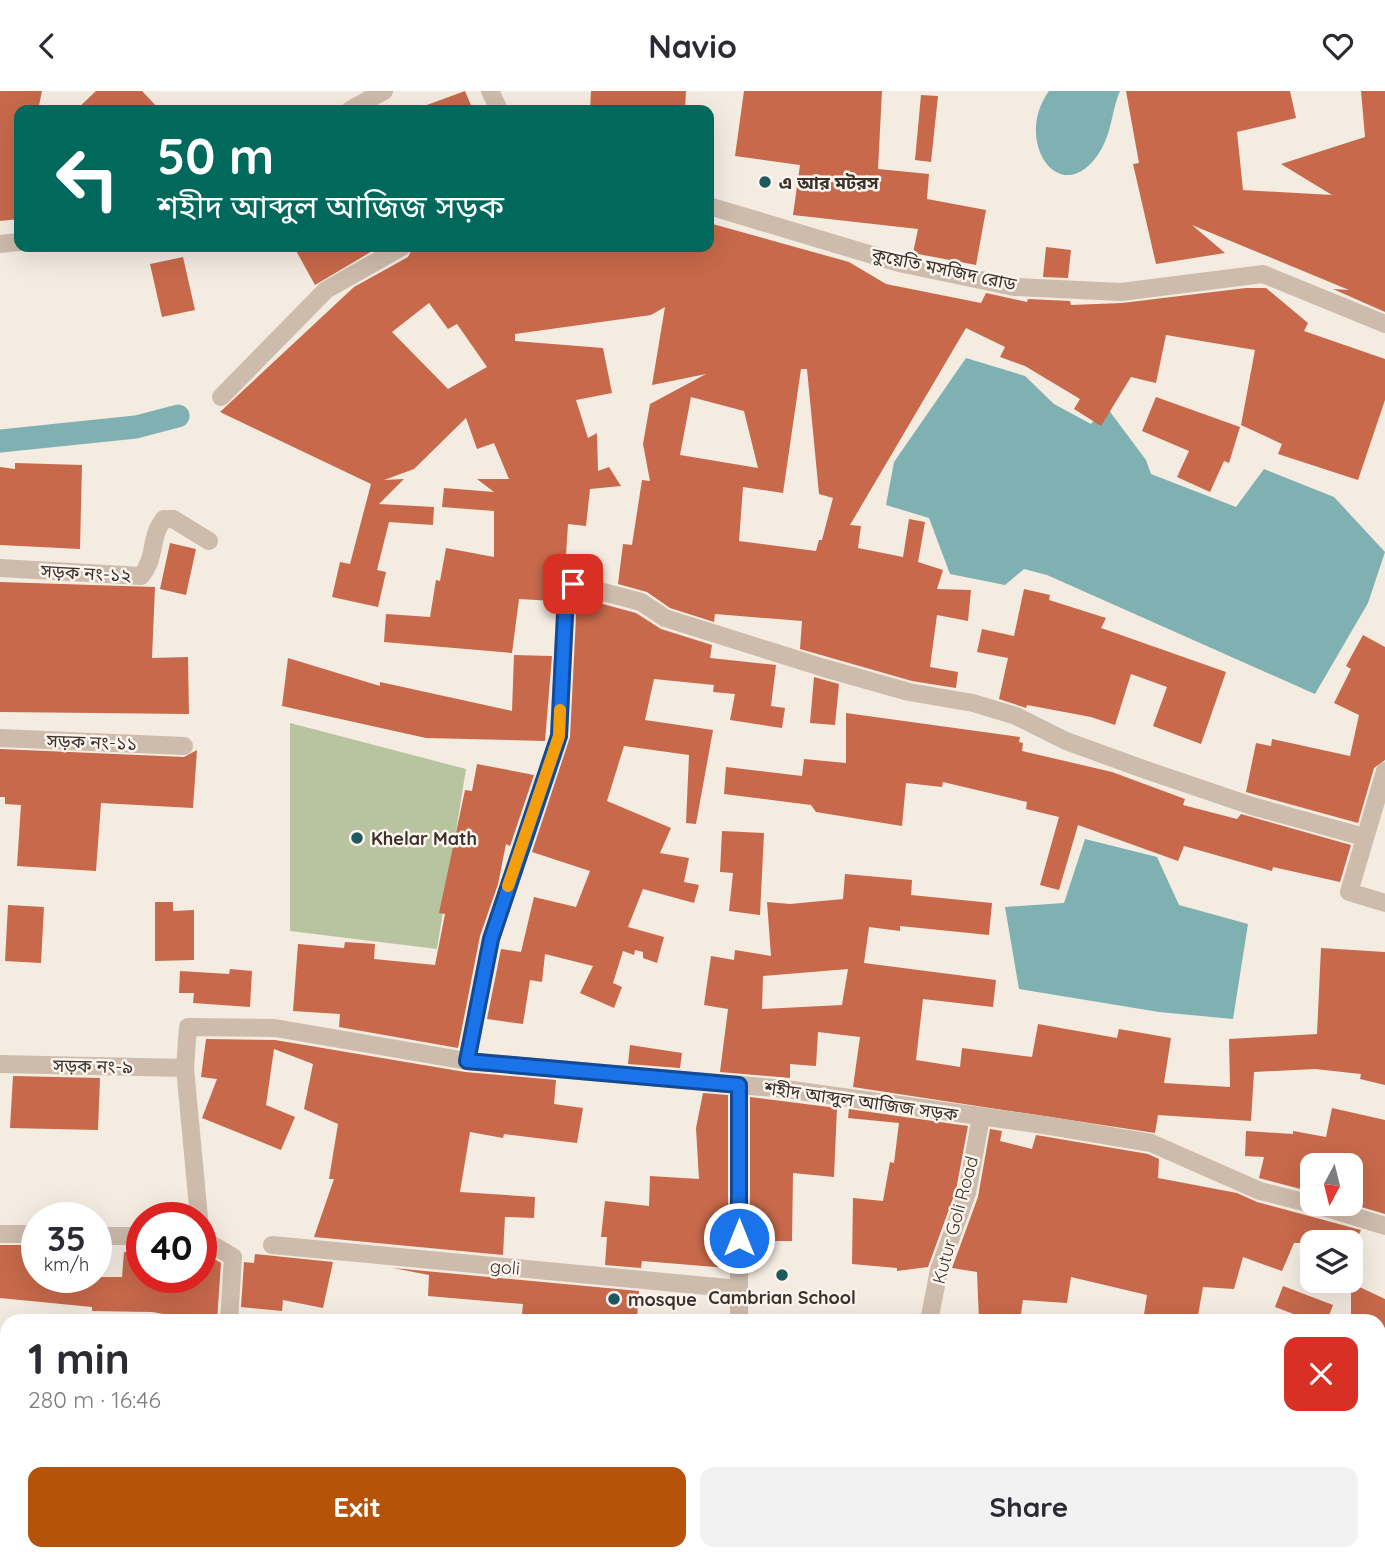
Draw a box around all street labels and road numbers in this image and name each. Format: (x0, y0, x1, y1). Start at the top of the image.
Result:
street label: কুয়েতি মসজিদ রোড (869, 242, 1018, 296)
street label: সড়ক নং-১২ (39, 559, 132, 587)
street label: সড়ক নং-১১ (45, 729, 138, 755)
street label: সড়ক নং-৯ (52, 1054, 133, 1078)
street label: শহীদ আব্দুল আজিজ সড়ক (762, 1076, 960, 1126)
street label: Kutur Goli Road (927, 1154, 983, 1286)
street label: goli (489, 1254, 521, 1280)

